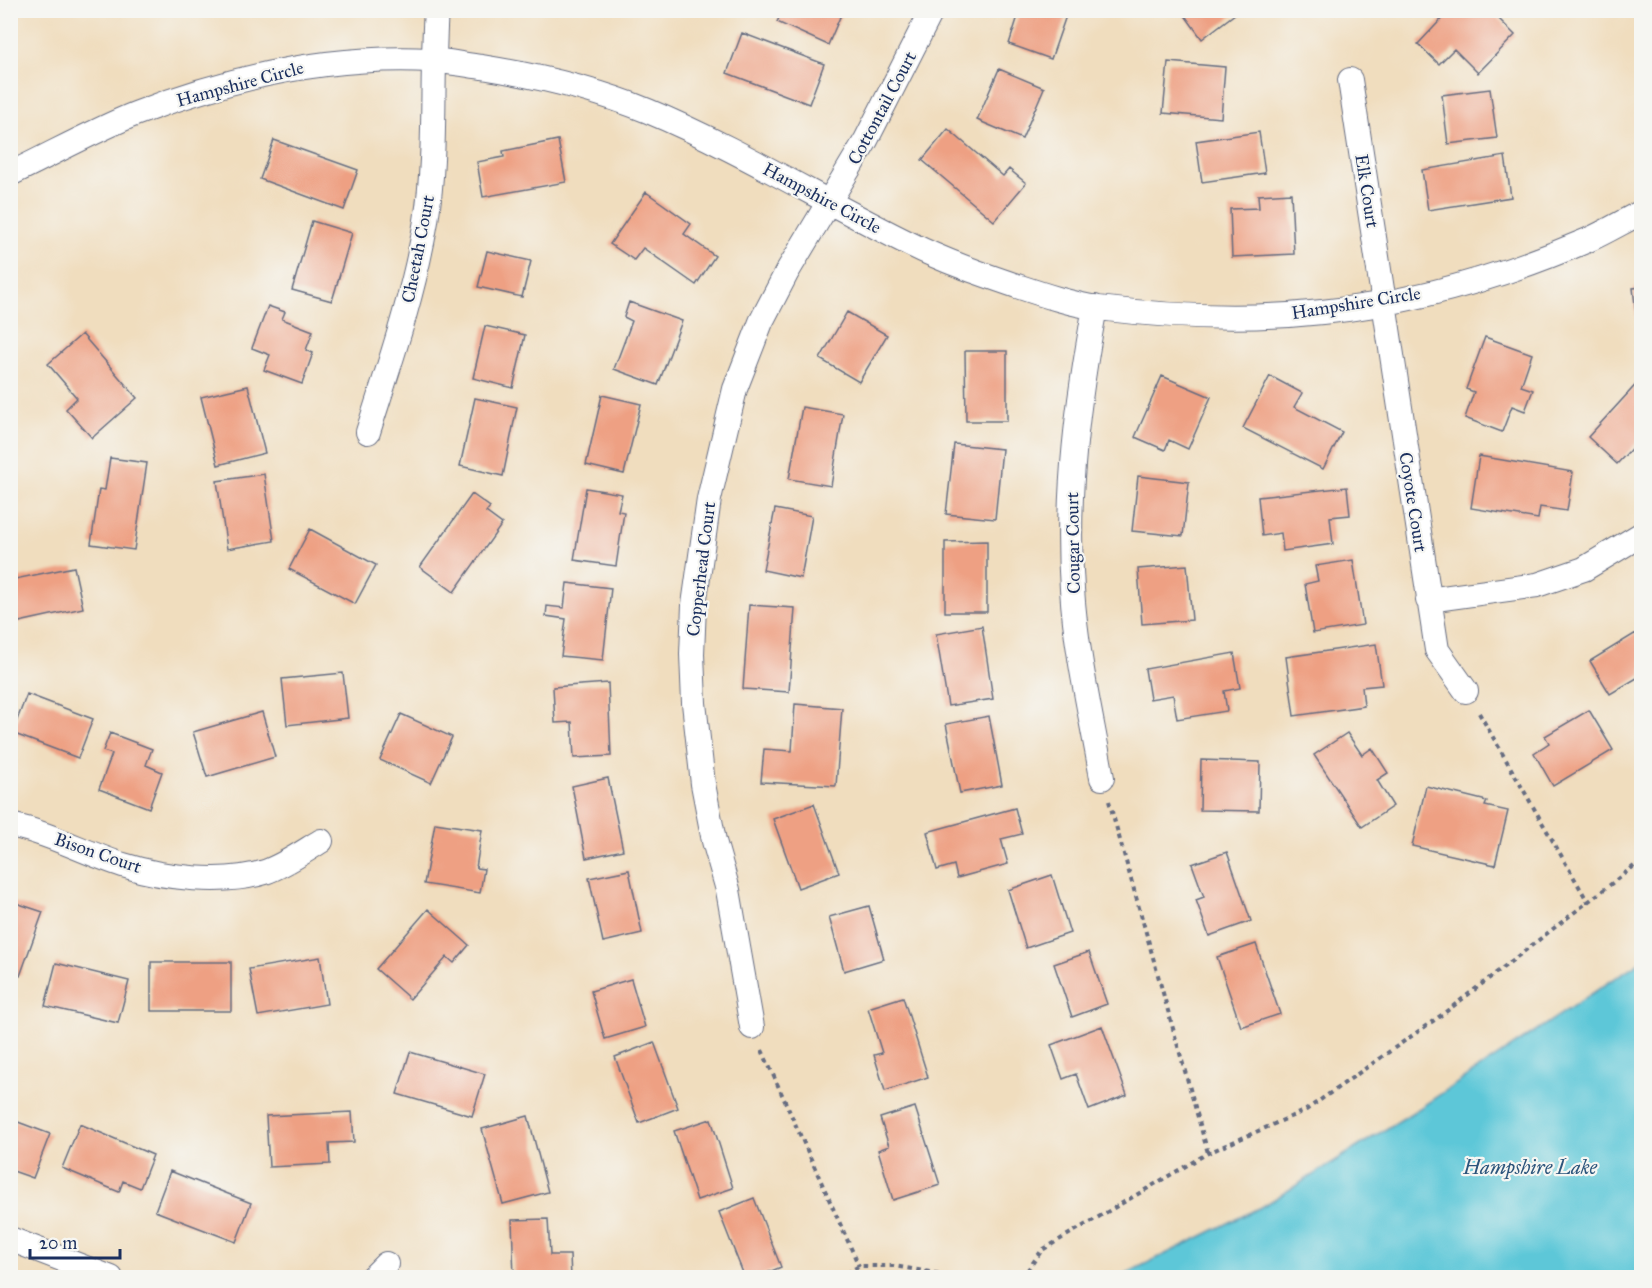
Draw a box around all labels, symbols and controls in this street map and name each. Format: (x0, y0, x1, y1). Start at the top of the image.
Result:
street label: Cottontail Court (843, 47, 921, 168)
street label: Hampshire Circle (174, 56, 306, 112)
street label: Elk Court (1350, 153, 1384, 230)
street label: Hampshire Circle (759, 158, 885, 238)
street label: Cheetah Court (397, 193, 439, 305)
street label: Hampshire Circle (1290, 282, 1422, 324)
street label: Coyote Court (1394, 451, 1432, 554)
street label: Cougar Court (1061, 491, 1086, 594)
street label: Copperhead Court (682, 500, 720, 638)
street label: Bison Court (52, 828, 145, 878)
water label: Hampshire Lake (1462, 1155, 1598, 1180)
scale bar (30, 1222, 120, 1260)
text: 20 m (39, 1232, 77, 1254)

